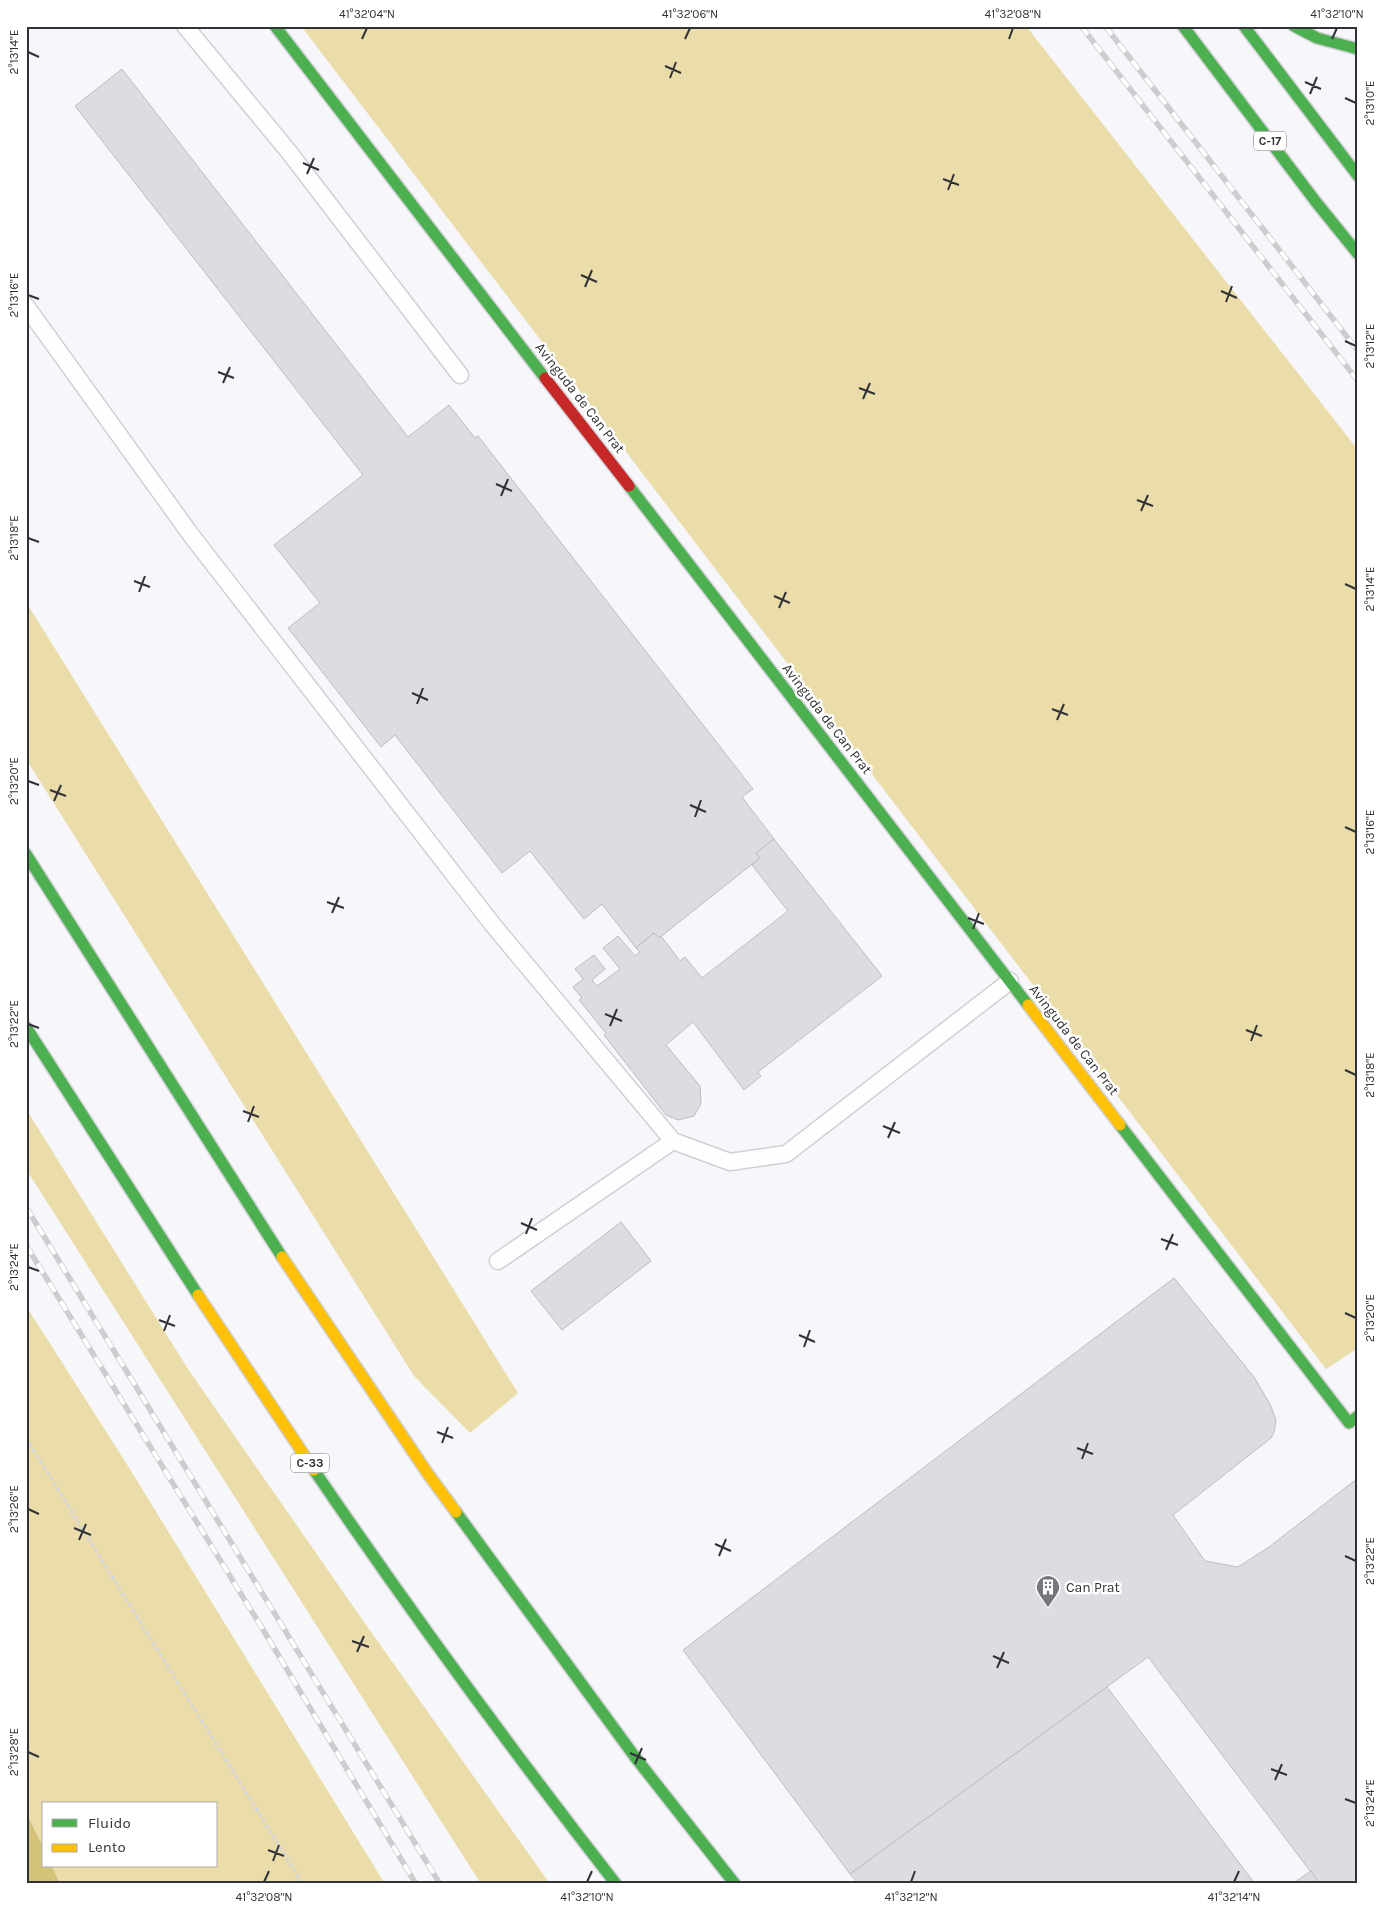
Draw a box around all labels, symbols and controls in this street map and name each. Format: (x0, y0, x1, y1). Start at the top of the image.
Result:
text: 41°32'04"N (339, 7, 395, 21)
text: 41°32'06"N (662, 7, 718, 21)
text: 41°32'08"N (985, 7, 1041, 21)
text: 41°32'10"N (1310, 7, 1364, 21)
text: 2°13'14"E (7, 30, 21, 74)
text: 2°13'10"E (1363, 80, 1377, 126)
road number: C-17 (1254, 132, 1286, 150)
text: 2°13'16"E (7, 273, 21, 317)
text: 2°13'12"E (1363, 323, 1377, 369)
street label: Avinguda de Can Prat (532, 339, 628, 457)
text: 2°13'18"E (7, 515, 21, 561)
text: 2°13'14"E (1363, 567, 1377, 611)
street label: Avinguda de Can Prat (779, 660, 875, 778)
text: 2°13'20"E (7, 757, 21, 805)
text: 2°13'16"E (1363, 810, 1377, 854)
street label: Avinguda de Can Prat (1026, 981, 1122, 1099)
text: 2°13'22"E (7, 1000, 21, 1048)
text: 2°13'18"E (1363, 1052, 1377, 1098)
text: 2°13'24"E (7, 1243, 21, 1291)
text: 2°13'20"E (1363, 1294, 1377, 1342)
road number: C-33 (291, 1454, 329, 1472)
text: 2°13'26"E (7, 1485, 21, 1533)
text: 2°13'22"E (1363, 1537, 1377, 1585)
building icon: Can Prat (1035, 1574, 1061, 1608)
place label: Can Prat (1066, 1579, 1120, 1596)
text: 2°13'28"E (7, 1728, 21, 1776)
text: 2°13'24"E (1363, 1779, 1377, 1827)
legend (42, 1802, 218, 1868)
text: Fluido (88, 1814, 131, 1832)
text: Lento (88, 1838, 126, 1856)
text: 41°32'08"N (236, 1890, 292, 1904)
text: 41°32'10"N (560, 1890, 614, 1904)
text: 41°32'12"N (884, 1890, 938, 1904)
text: 41°32'14"N (1208, 1890, 1260, 1904)

